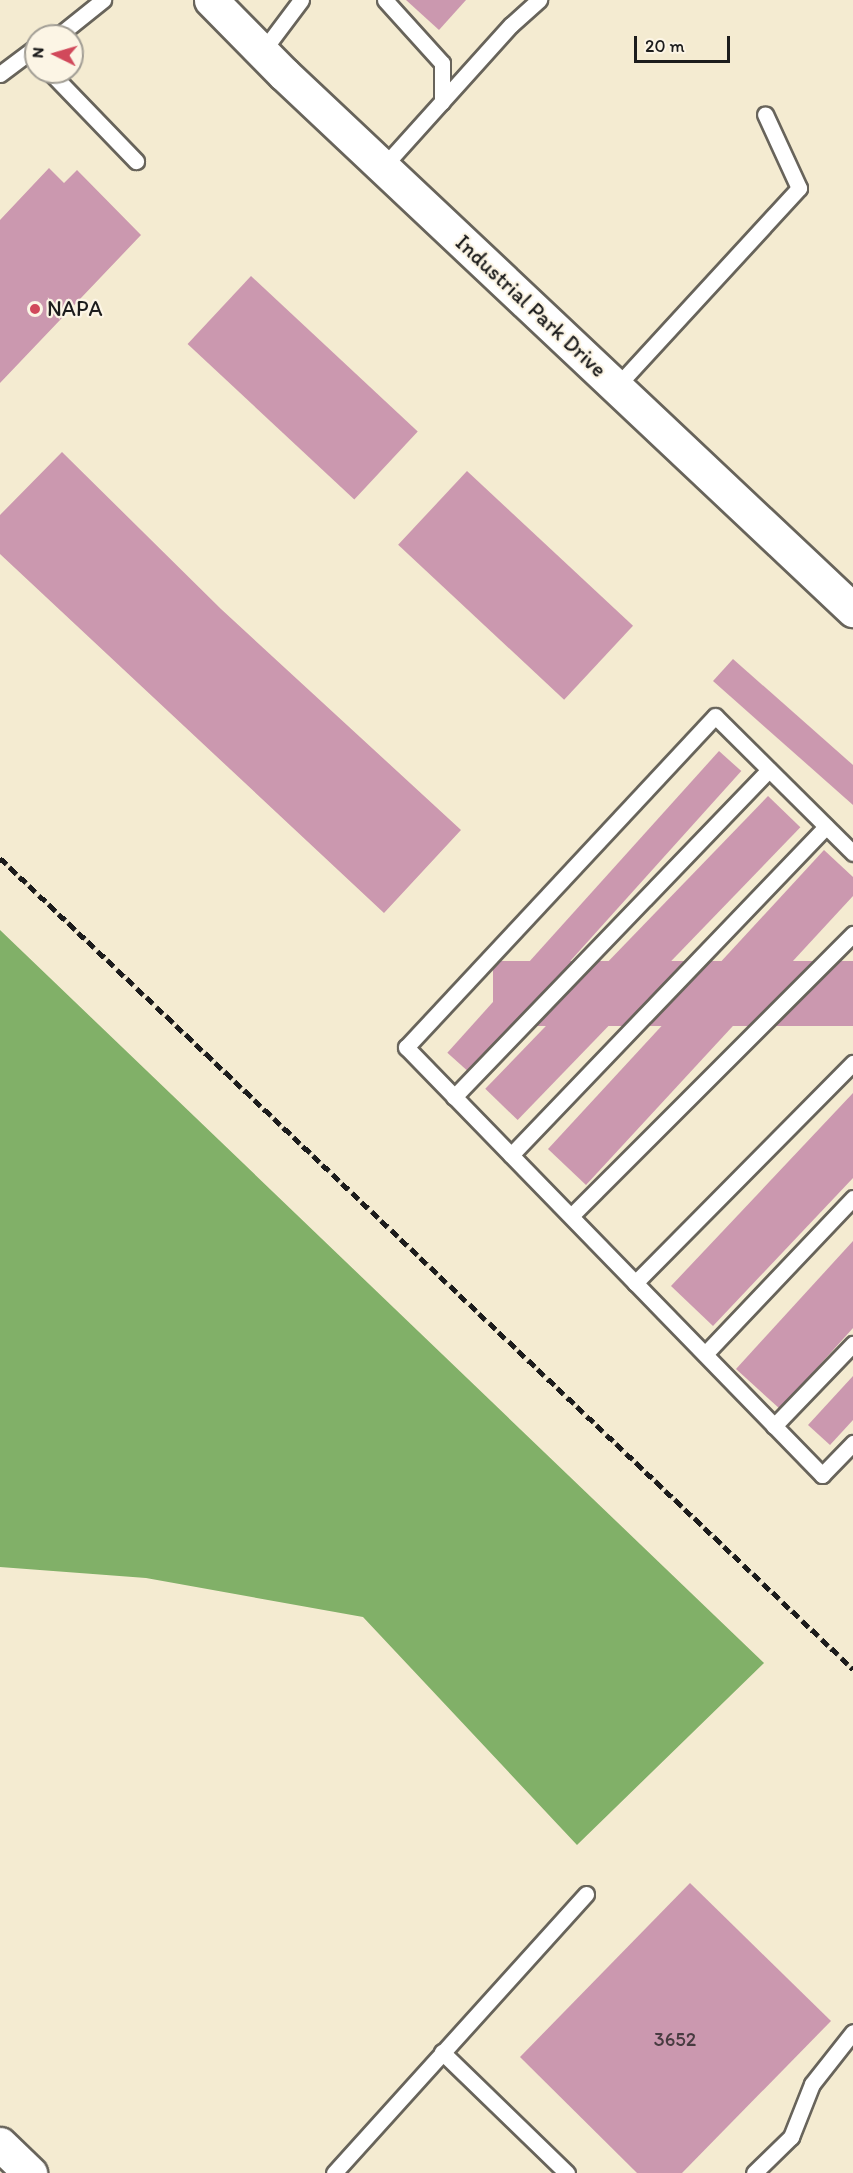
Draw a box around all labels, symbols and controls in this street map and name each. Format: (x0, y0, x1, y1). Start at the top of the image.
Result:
north arrow (24, 24, 84, 84)
scale bar (637, 24, 733, 62)
text: 20 m (645, 35, 685, 57)
text: N (28, 46, 47, 59)
street label: Industrial Park Drive (450, 229, 612, 383)
place label: NAPA (47, 296, 103, 322)
marker: NAPA (28, 302, 42, 316)
house number: 3652 (654, 2027, 696, 2051)

